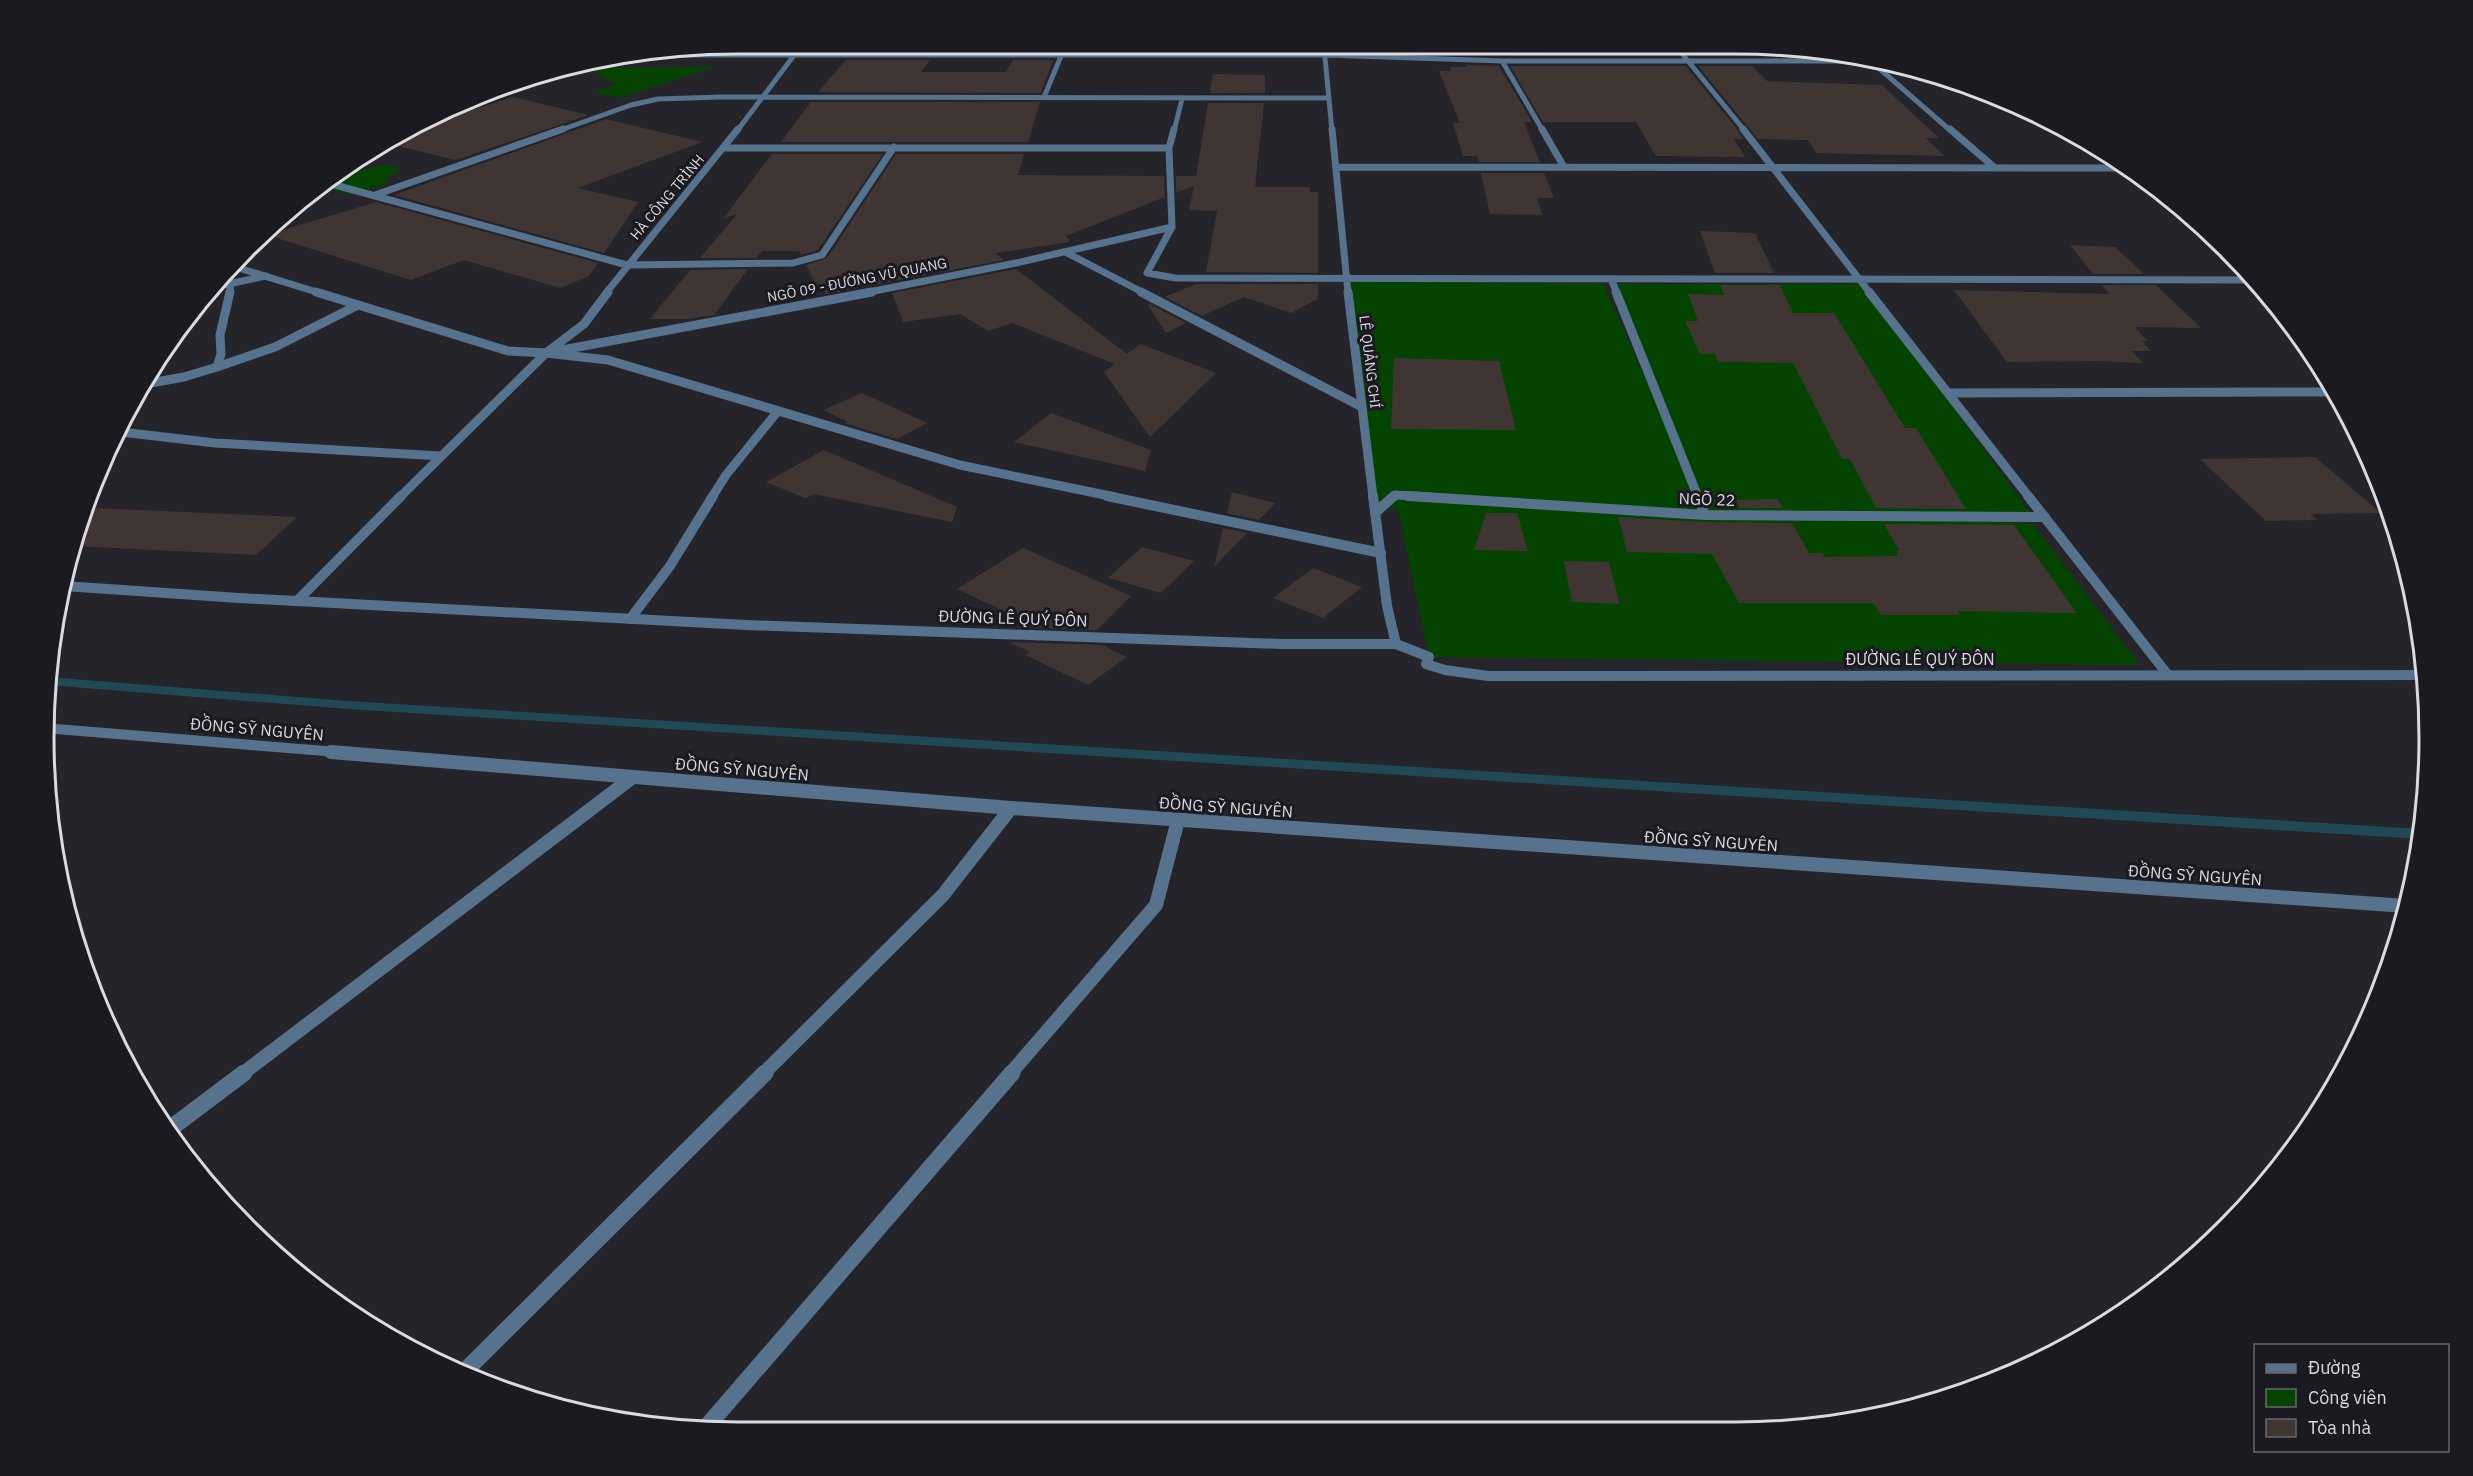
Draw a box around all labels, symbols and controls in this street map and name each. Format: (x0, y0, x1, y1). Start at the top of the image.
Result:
street label: HÀ CÔNG TRÌNH (625, 150, 708, 243)
street label: NGÕ 09 - ĐƯỜNG VŨ QUANG (765, 253, 948, 306)
street label: LÊ QUẢNG CHÍ (1355, 314, 1386, 410)
street label: NGÕ 22 (1678, 488, 1736, 510)
street label: ĐƯỜNG LÊ QUÝ ĐÔN (938, 604, 1088, 631)
street label: ĐƯỜNG LÊ QUÝ ĐÔN (1845, 648, 1995, 669)
street label: ĐỒNG SỸ NGUYÊN (189, 710, 325, 745)
street label: ĐỒNG SỸ NGUYÊN (674, 750, 810, 785)
street label: ĐỒNG SỸ NGUYÊN (1158, 789, 1294, 822)
street label: ĐỒNG SỸ NGUYÊN (1643, 823, 1779, 856)
street label: ĐỒNG SỸ NGUYÊN (2127, 857, 2263, 890)
legend (2254, 1344, 2449, 1452)
text: Đường (2308, 1356, 2361, 1379)
text: Công viên (2308, 1386, 2387, 1409)
text: Tòa nhà (2308, 1416, 2372, 1439)

